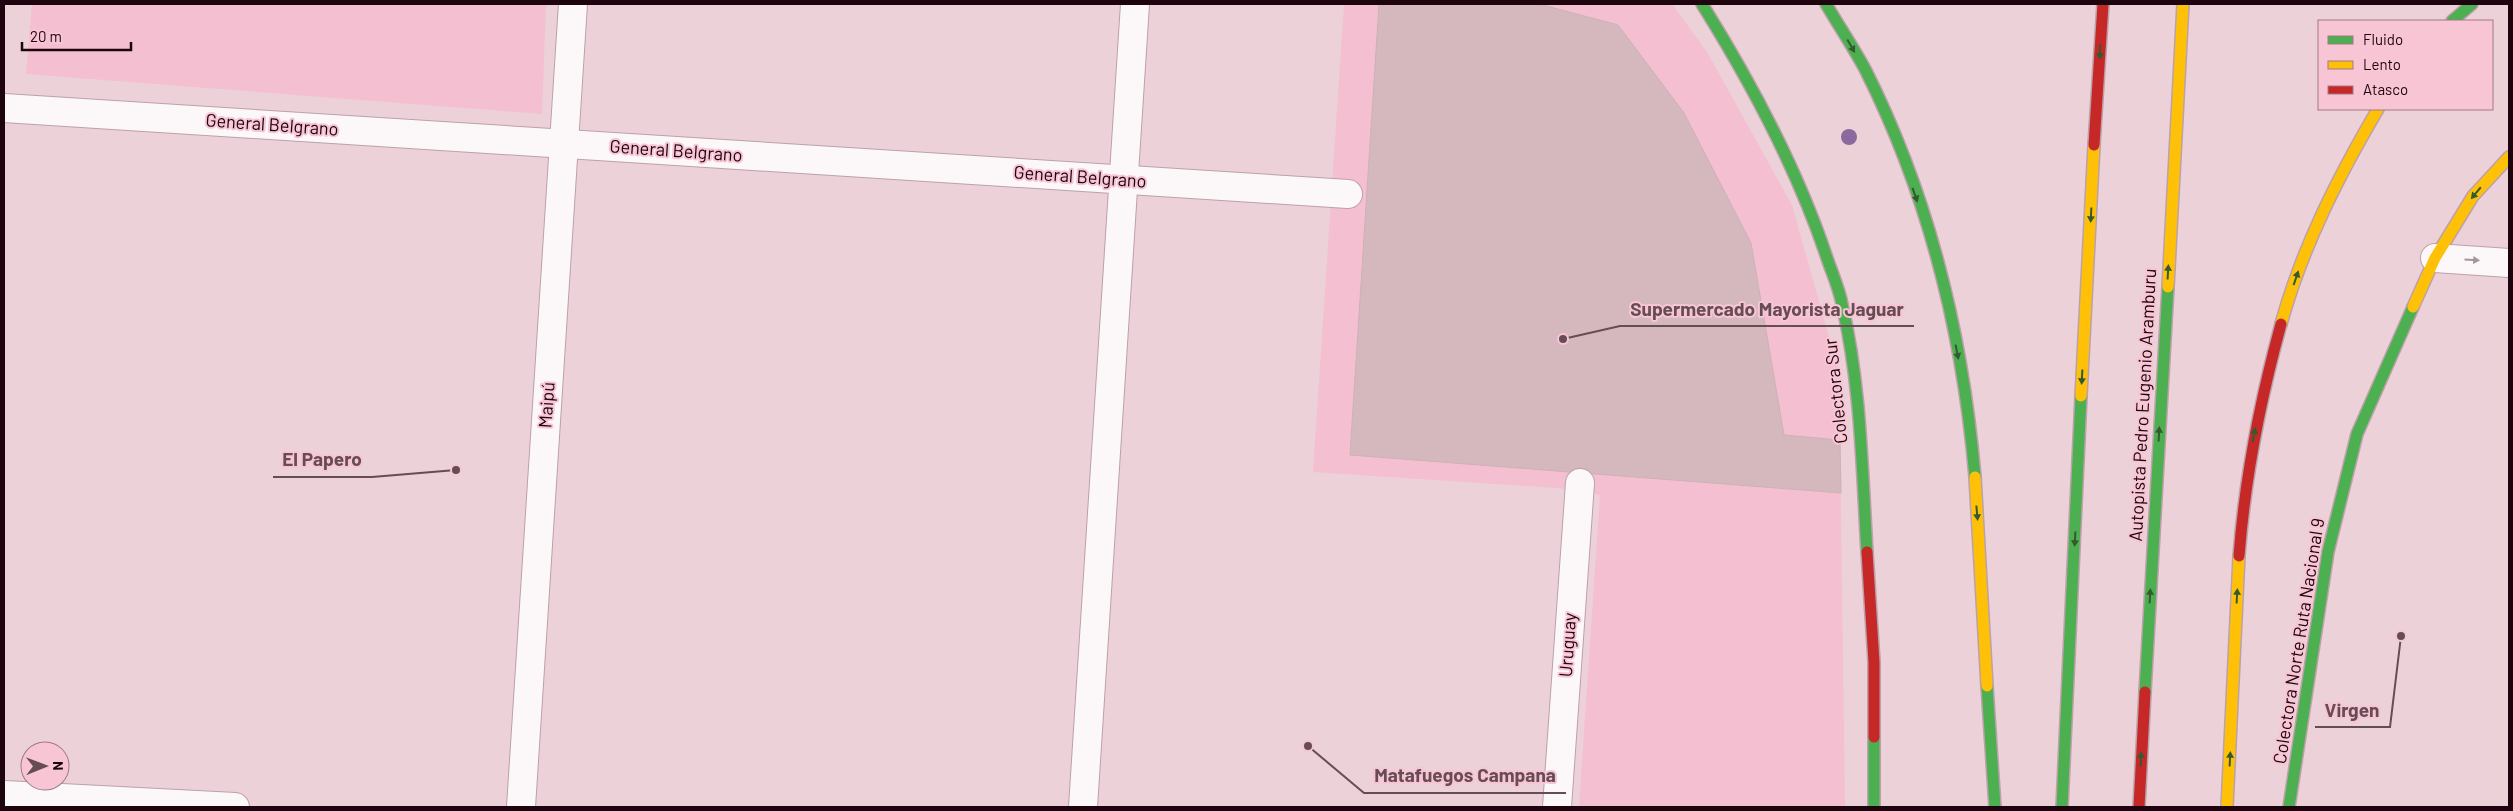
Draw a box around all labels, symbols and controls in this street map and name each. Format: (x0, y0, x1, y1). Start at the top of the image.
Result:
scale bar (22, 20, 131, 52)
legend (2318, 20, 2493, 110)
text: 20 m (30, 27, 62, 45)
text: Fluido (2363, 30, 2403, 48)
one-way arrow (1846, 39, 1855, 53)
one-way arrow (2096, 45, 2104, 61)
text: Lento (2363, 55, 2401, 73)
text: Atasco (2363, 80, 2408, 98)
street label: General Belgrano (205, 108, 339, 140)
street label: General Belgrano (609, 134, 743, 166)
street label: General Belgrano (1013, 160, 1147, 192)
one-way arrow (2471, 186, 2482, 199)
one-way arrow (1911, 188, 1919, 203)
one-way arrow (2086, 207, 2094, 223)
one-way arrow (2464, 257, 2480, 265)
one-way arrow (2164, 264, 2172, 280)
street label: Autopista Pedro Eugenio Aramburu (2124, 268, 2160, 542)
one-way arrow (2293, 270, 2301, 285)
callout: Supermercado Mayorista Jaguar (1620, 292, 1914, 326)
text: Supermercado Mayorista Jaguar (1630, 297, 1904, 320)
street label: Colectora Sur (1818, 337, 1851, 445)
one-way arrow (1953, 344, 1961, 359)
one-way arrow (2078, 369, 2086, 385)
street label: Maipú (533, 381, 559, 429)
one-way arrow (2155, 426, 2163, 442)
one-way arrow (2251, 426, 2259, 442)
callout: El Papero (273, 443, 372, 477)
text: El Papero (282, 447, 362, 470)
one-way arrow (1973, 505, 1981, 521)
street label: Colectora Norte Ruta Nacional 9 (2268, 516, 2328, 765)
one-way arrow (2071, 531, 2079, 547)
one-way arrow (2146, 588, 2154, 604)
one-way arrow (2233, 588, 2241, 604)
street label: Uruguay (1554, 612, 1580, 678)
callout: Virgen (2315, 693, 2390, 727)
text: Virgen (2325, 698, 2379, 721)
north arrow (20, 741, 70, 791)
one-way arrow (2137, 750, 2145, 766)
one-way arrow (2226, 750, 2234, 766)
callout: Matafuegos Campana (1364, 759, 1566, 793)
text: N (50, 761, 67, 771)
text: Matafuegos Campana (1374, 763, 1556, 786)

